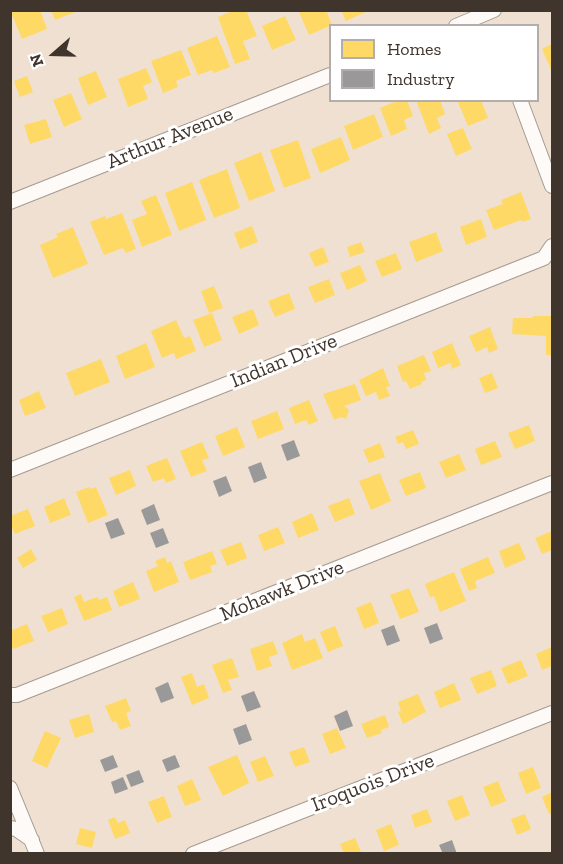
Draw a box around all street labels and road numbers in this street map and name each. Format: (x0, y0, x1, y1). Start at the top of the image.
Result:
street label: Arthur Avenue (103, 101, 237, 175)
street label: Indian Drive (227, 328, 341, 394)
street label: Mohawk Drive (216, 555, 348, 627)
street label: Iroquois Drive (308, 748, 438, 818)

